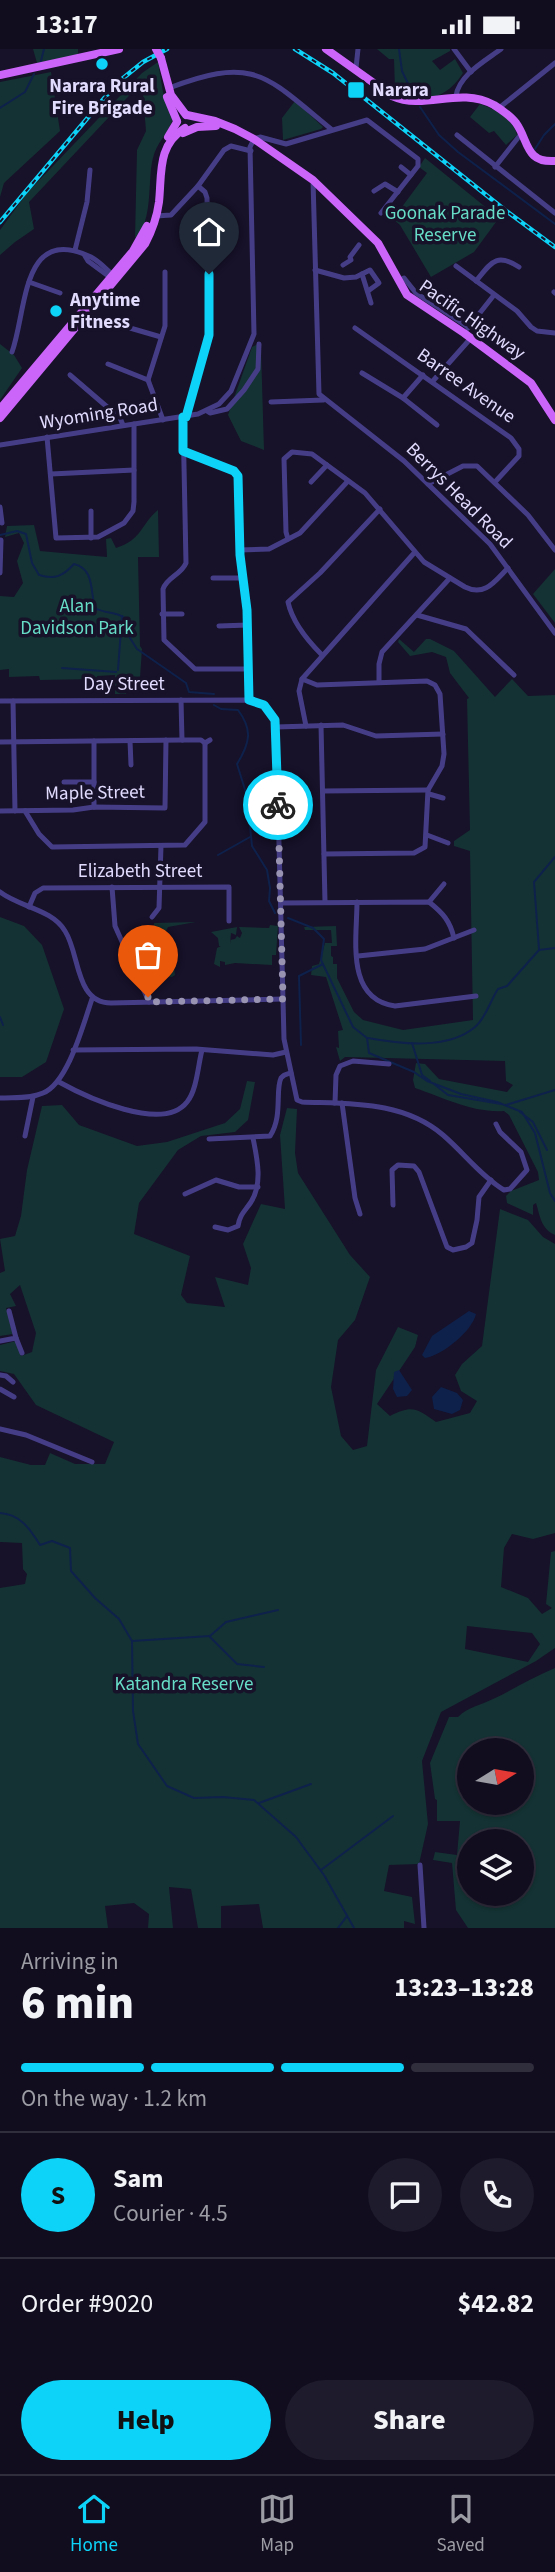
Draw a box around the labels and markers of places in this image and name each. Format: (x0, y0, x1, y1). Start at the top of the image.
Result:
marker: Narara Rural Fire Brigade (94, 56, 110, 72)
place label: Narara Rural Fire Brigade (49, 73, 155, 122)
place label: Narara (372, 77, 429, 104)
marker: Narara (346, 80, 366, 100)
pin (179, 202, 239, 274)
place label: Anytime Fitness (69, 287, 140, 336)
marker: Anytime Fitness (48, 303, 64, 319)
pin (118, 925, 178, 997)

